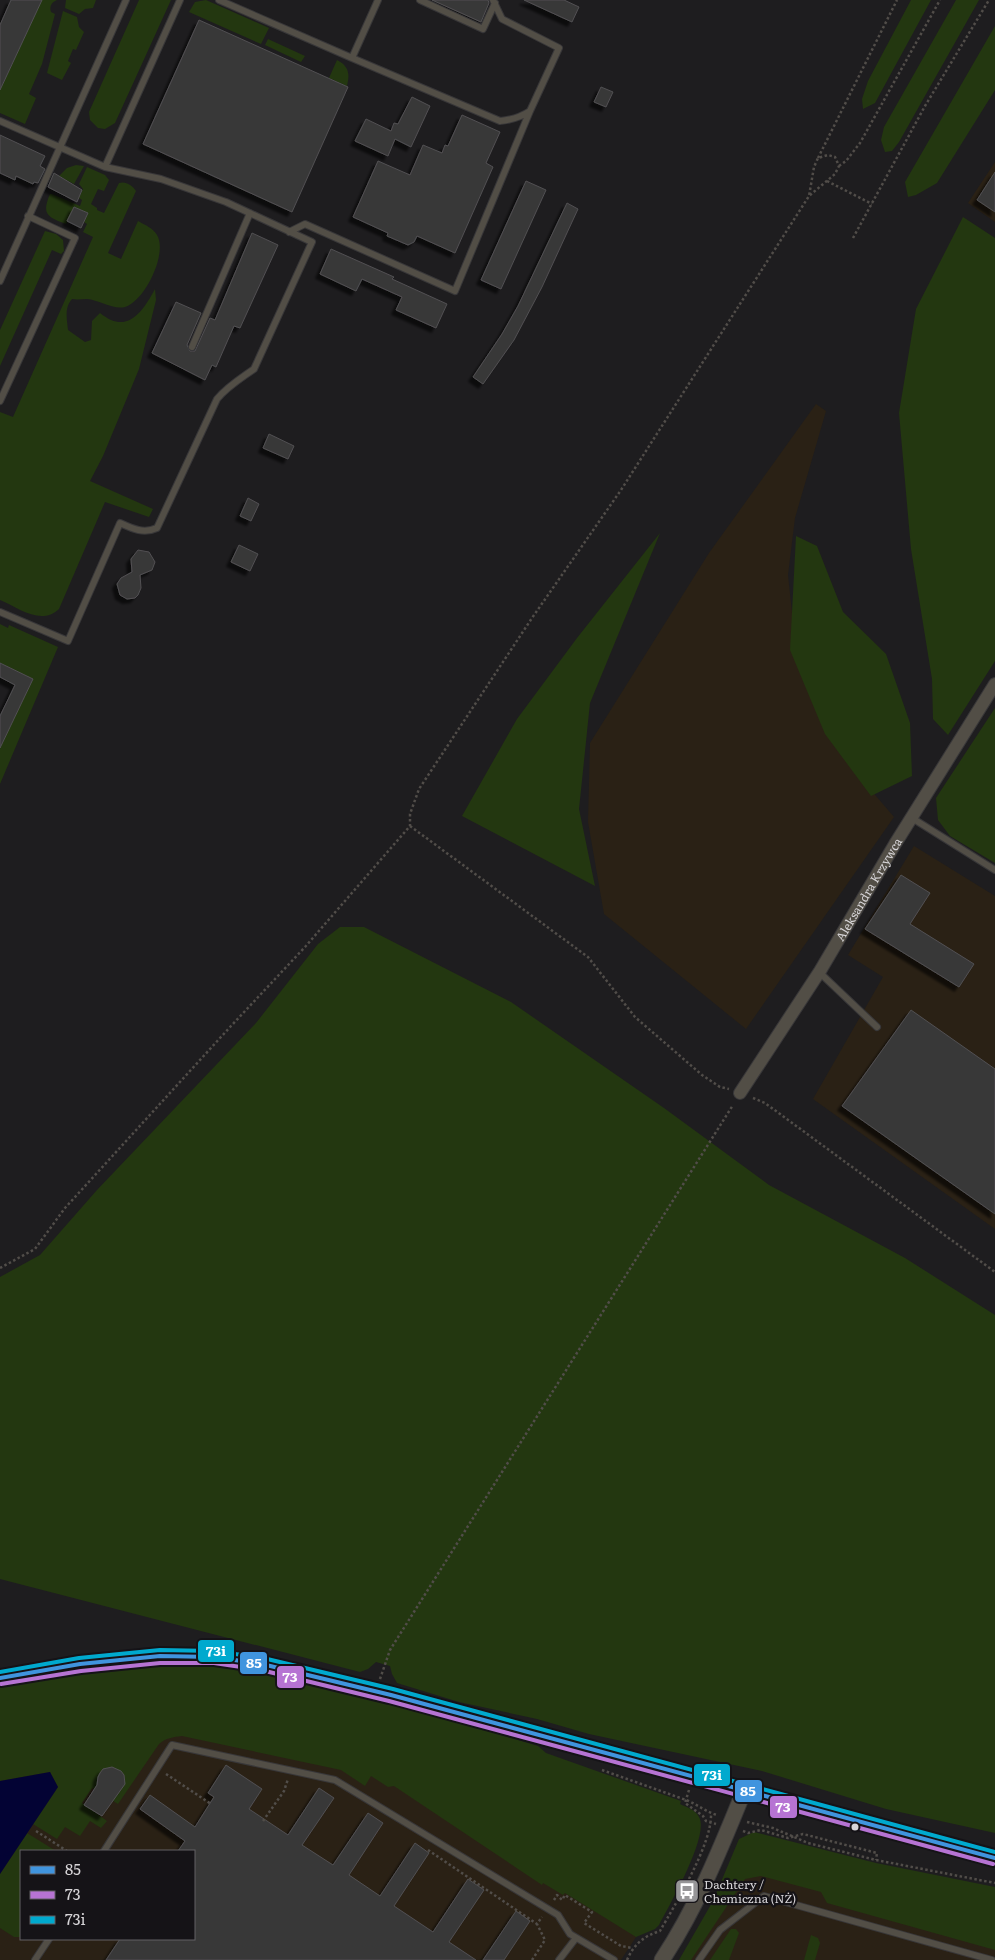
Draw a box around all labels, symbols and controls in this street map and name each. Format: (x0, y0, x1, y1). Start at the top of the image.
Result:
street label: Aleksandra Krzywca (831, 833, 906, 944)
line badge: 73i (197, 1639, 235, 1663)
text: 73i (206, 1640, 226, 1660)
line badge: 85 (239, 1651, 268, 1675)
text: 85 (246, 1652, 262, 1672)
line badge: 73 (276, 1665, 305, 1689)
text: 73 (282, 1666, 298, 1686)
line badge: 73i (693, 1763, 731, 1787)
text: 73i (702, 1764, 722, 1784)
line badge: 85 (734, 1779, 763, 1803)
text: 85 (740, 1780, 756, 1800)
line badge: 73 (769, 1795, 798, 1819)
text: 73 (775, 1796, 791, 1816)
unlabelled marker (850, 1822, 860, 1832)
legend (20, 1850, 195, 1940)
text: 85 (65, 1857, 81, 1880)
place label: Dachtery / Chemiczna (NŻ) (704, 1875, 796, 1907)
bus stop icon: Dachtery / Chemiczna (NŻ) (674, 1878, 700, 1904)
text: 73 (65, 1882, 81, 1905)
text: 73i (65, 1907, 86, 1930)

